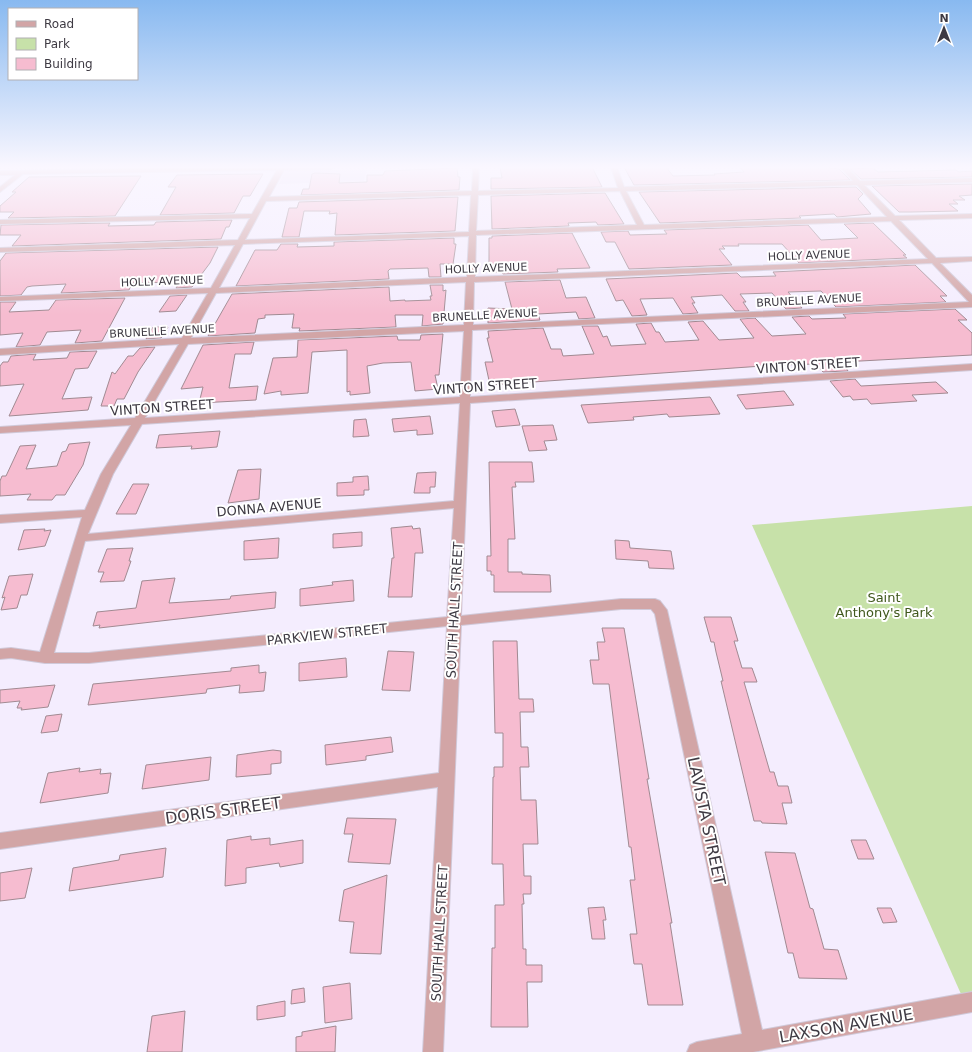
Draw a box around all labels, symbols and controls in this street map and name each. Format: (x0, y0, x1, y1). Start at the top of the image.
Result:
legend (8, 8, 138, 80)
north arrow (924, 8, 964, 48)
text: N (939, 12, 949, 25)
text: Road (44, 17, 74, 31)
text: Park (44, 37, 70, 51)
text: Building (44, 57, 93, 71)
street label: HOLLY AVENUE (768, 248, 851, 263)
street label: HOLLY AVENUE (445, 261, 528, 276)
street label: HOLLY AVENUE (121, 274, 204, 289)
street label: BRUNELLE AVENUE (756, 291, 862, 310)
street label: BRUNELLE AVENUE (432, 306, 538, 325)
street label: BRUNELLE AVENUE (109, 322, 215, 341)
street label: VINTON STREET (756, 354, 861, 377)
street label: VINTON STREET (433, 375, 538, 398)
street label: VINTON STREET (110, 396, 215, 419)
street label: DONNA AVENUE (216, 495, 322, 520)
street label: SOUTH HALL STREET (443, 541, 466, 679)
park label: Saint Anthony's Park (836, 590, 933, 620)
street label: PARKVIEW STREET (266, 621, 388, 648)
street label: LAVISTA STREET (684, 755, 729, 887)
street label: DORIS STREET (164, 793, 283, 828)
street label: SOUTH HALL STREET (428, 864, 451, 1002)
street label: LAXSON AVENUE (778, 1004, 915, 1047)

